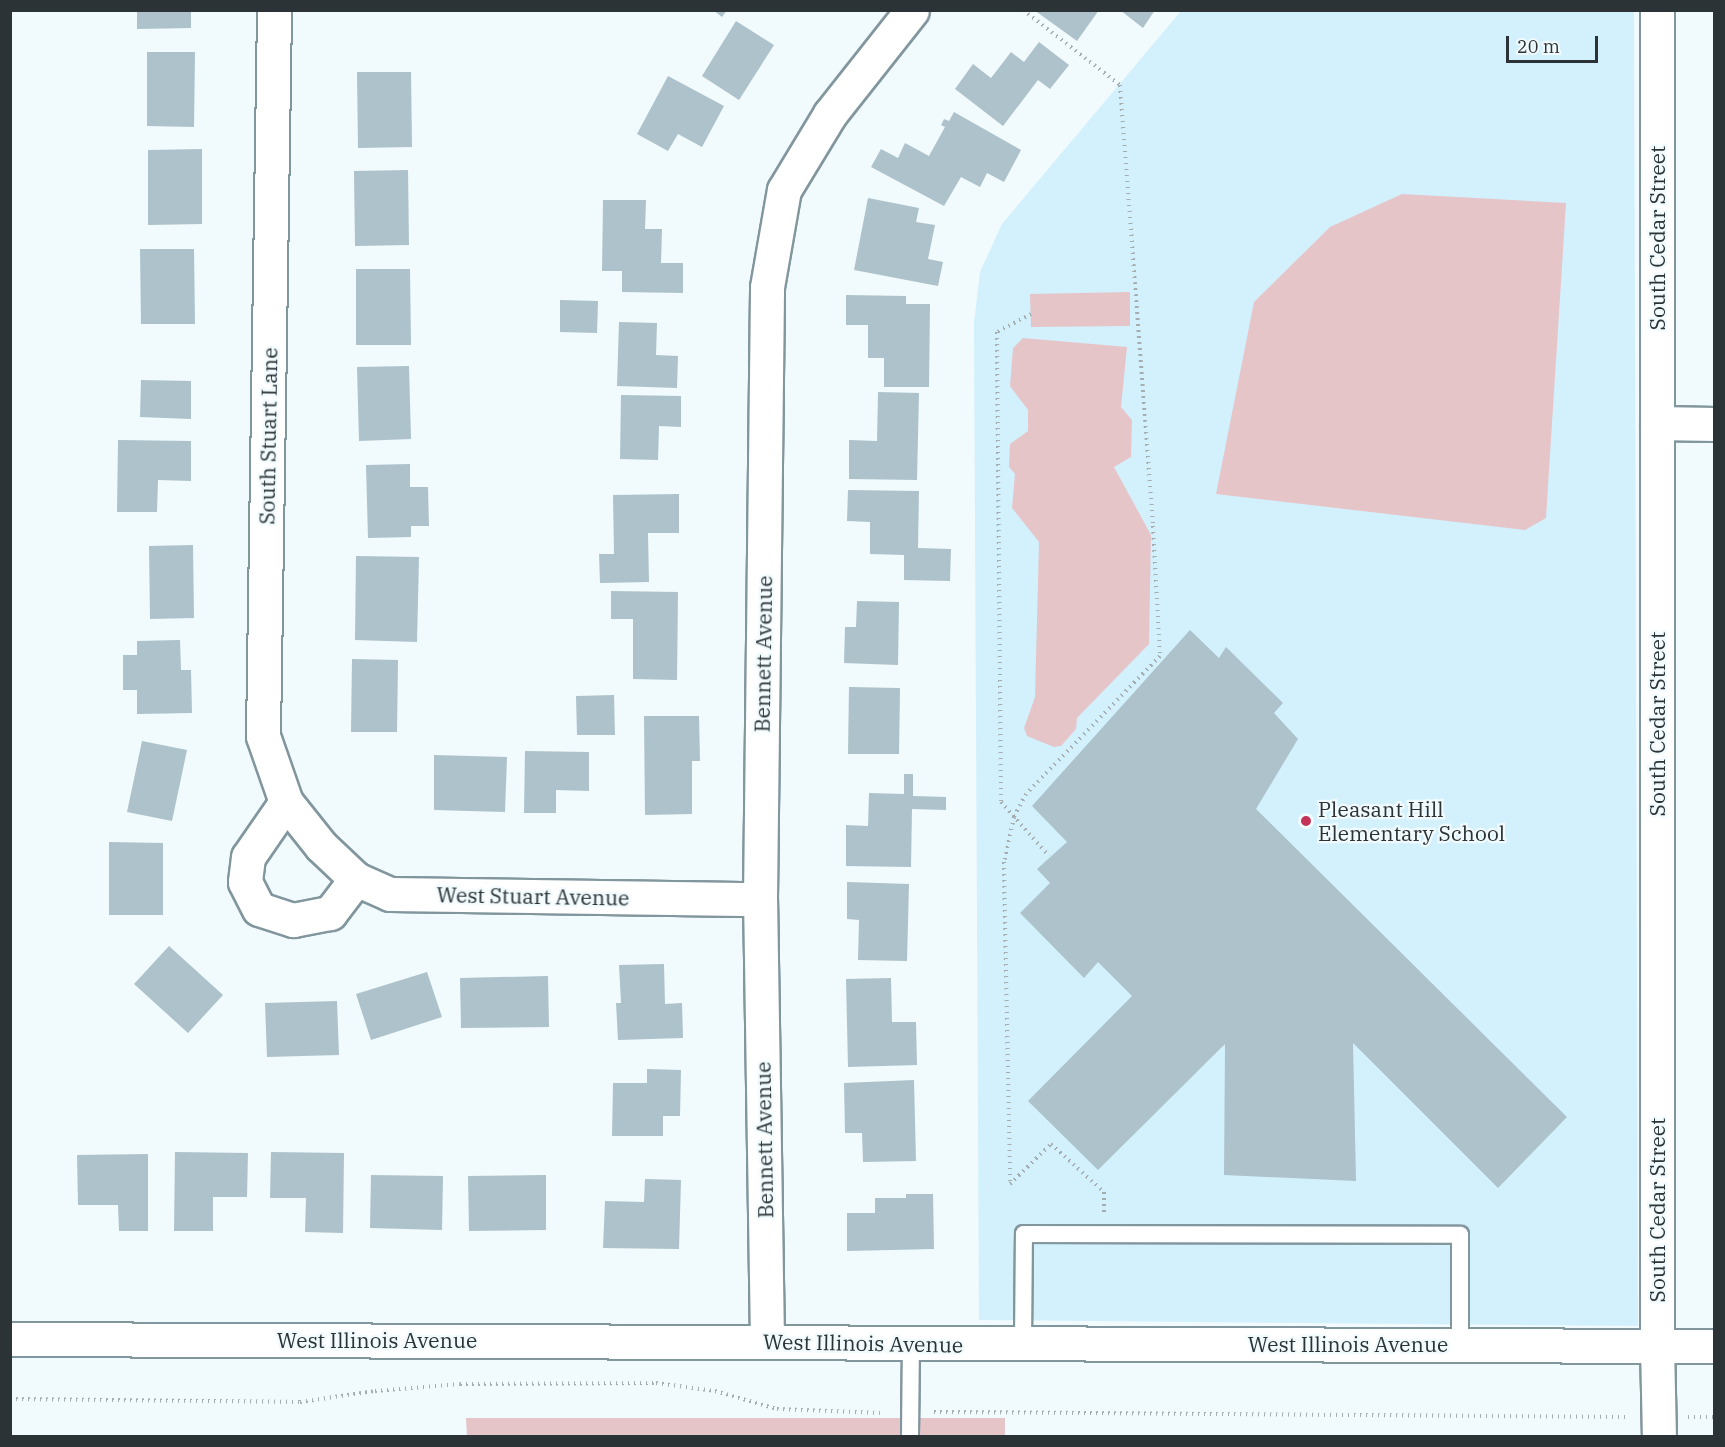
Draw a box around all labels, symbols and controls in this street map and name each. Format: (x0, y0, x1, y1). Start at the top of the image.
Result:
scale bar (1509, 24, 1600, 62)
text: 20 m (1517, 35, 1560, 58)
street label: South Cedar Street (1644, 146, 1670, 330)
street label: South Stuart Lane (254, 347, 282, 525)
street label: Bennett Avenue (749, 575, 777, 733)
street label: South Cedar Street (1644, 632, 1670, 816)
place label: Pleasant Hill Elementary School (1318, 796, 1505, 846)
marker: Pleasant Hill Elementary School (1299, 814, 1313, 828)
street label: West Stuart Avenue (436, 882, 630, 910)
street label: Bennett Avenue (750, 1061, 778, 1219)
street label: South Cedar Street (1644, 1118, 1670, 1302)
street label: West Illinois Avenue (277, 1327, 477, 1353)
street label: West Illinois Avenue (763, 1329, 963, 1357)
street label: West Illinois Avenue (1248, 1331, 1448, 1357)

